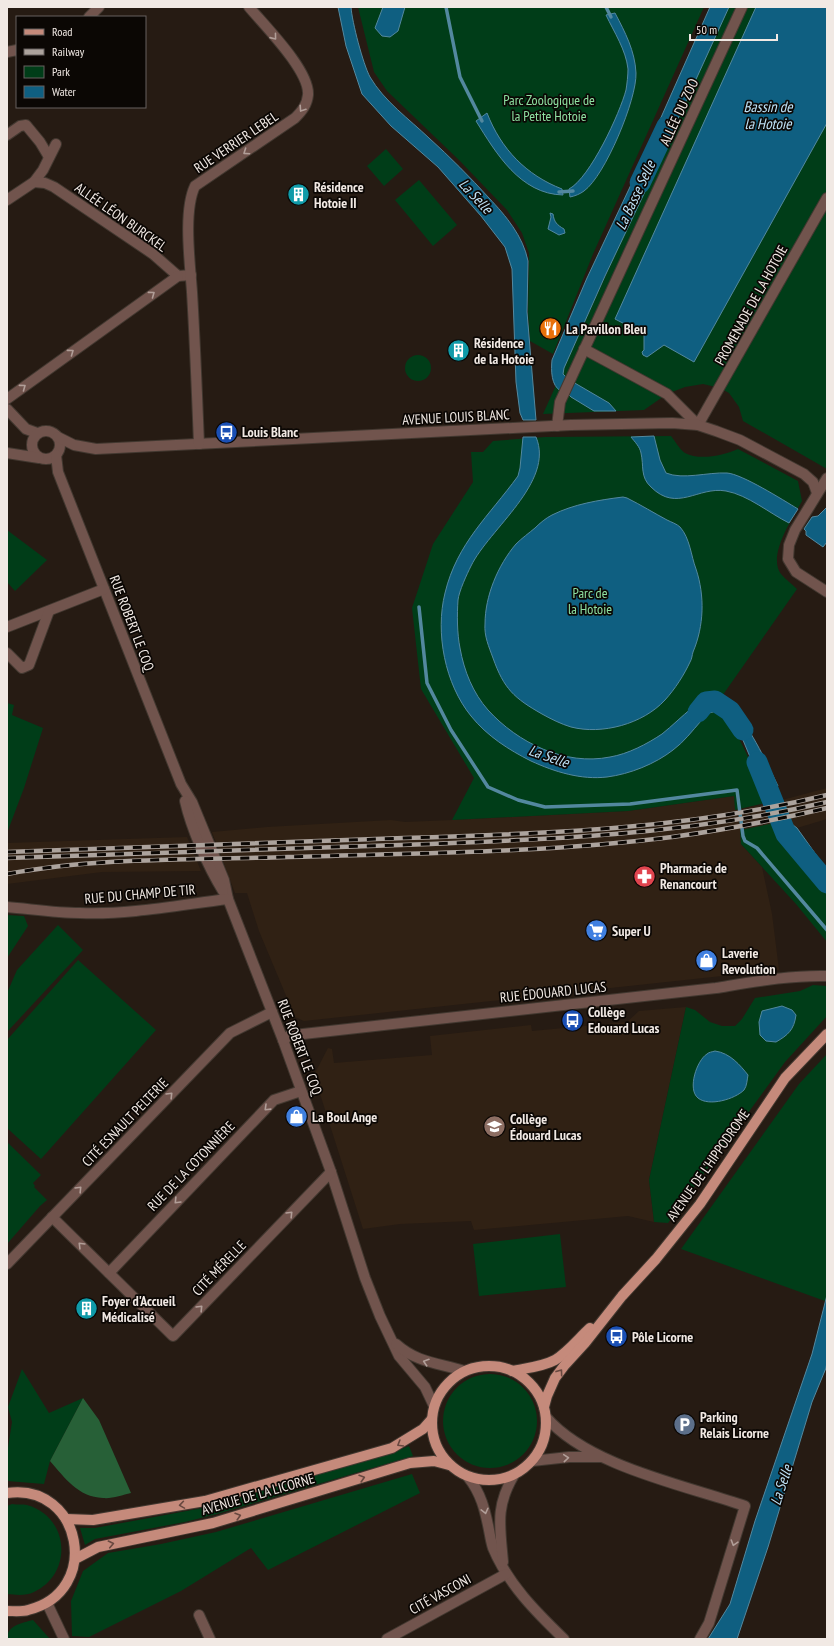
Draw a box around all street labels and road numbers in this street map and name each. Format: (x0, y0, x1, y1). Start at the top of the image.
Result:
street label: ALLÉE DU ZOO (656, 75, 702, 148)
street label: RUE VERRIER LEBEL (190, 107, 282, 177)
street label: ALLÉE LÉON BURCKEL (71, 178, 171, 256)
street label: PROMENADE DE LA HOTOIE (711, 242, 791, 368)
street label: AVENUE LOUIS BLANC (402, 405, 511, 429)
street label: RUE ROBERT LE COQ (106, 573, 159, 674)
street label: RUE DU CHAMP DE TIR (84, 880, 196, 908)
street label: RUE ÉDOUARD LUCAS (499, 977, 607, 1007)
street label: RUE ROBERT LE COQ (274, 997, 327, 1098)
street label: CITÉ ESNAULT PELTERIE (78, 1074, 172, 1170)
street label: AVENUE DE L'HIPPODROME (663, 1105, 753, 1225)
street label: RUE DE LA COTONNIÈRE (144, 1117, 238, 1215)
street label: CITÉ MÉRELLE (188, 1237, 250, 1299)
street label: AVENUE DE LA LICORNE (199, 1469, 317, 1519)
street label: CITÉ VASCONI (406, 1570, 474, 1618)

